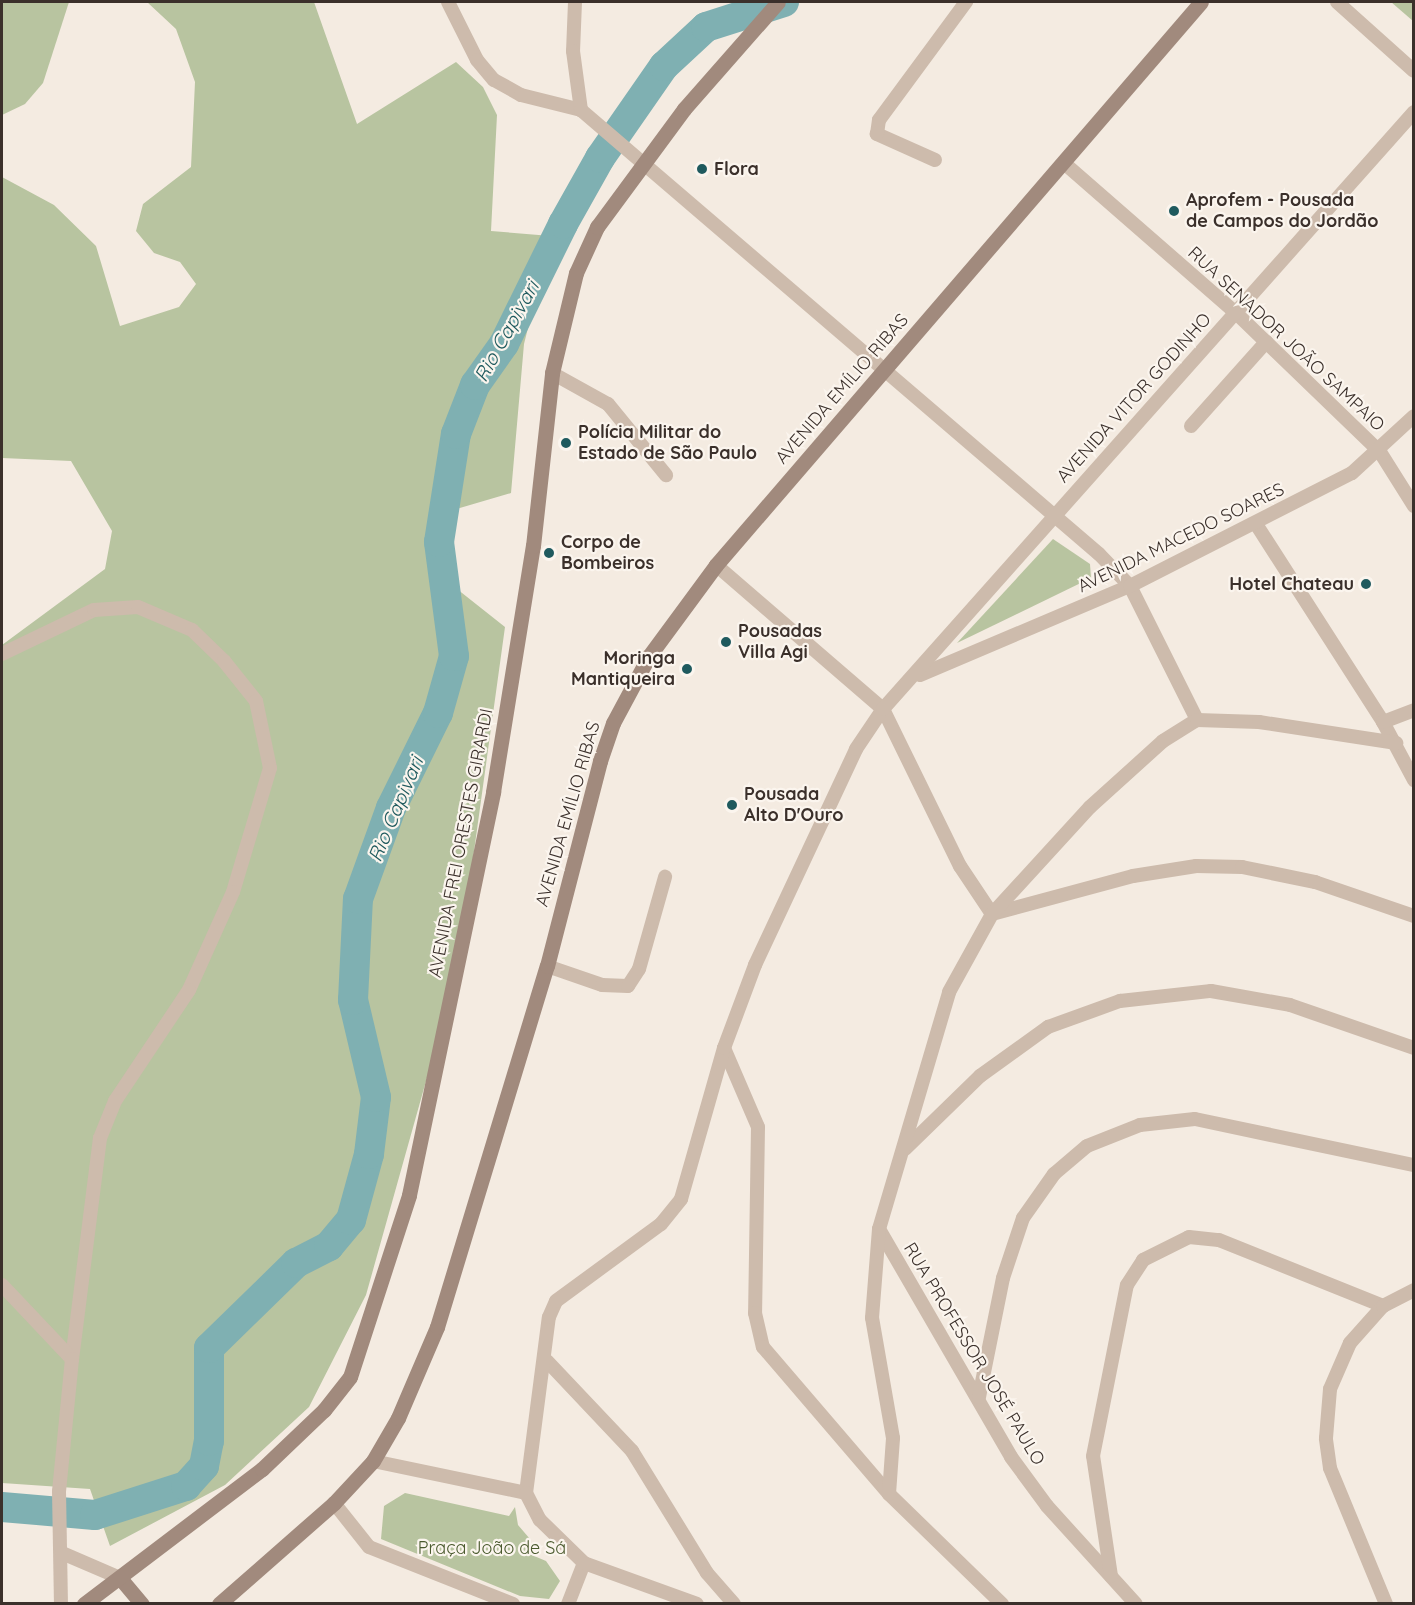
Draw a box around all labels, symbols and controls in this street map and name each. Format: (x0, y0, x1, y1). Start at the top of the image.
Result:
place label: Flora (714, 158, 759, 180)
marker: Flora (695, 162, 709, 176)
place label: Aprofem - Pousada de Campos do Jordão (1186, 190, 1378, 232)
marker: Aprofem - Pousada de Campos do Jordão (1167, 204, 1181, 218)
street label: RUA SENADOR JOÃO SAMPAIO (1183, 242, 1389, 436)
water label: Rio Capivari (468, 276, 544, 386)
street label: AVENIDA VITOR GODINHO (1052, 309, 1216, 487)
street label: AVENIDA EMÍLIO RIBAS (771, 310, 913, 468)
place label: Polícia Militar do Estado de São Paulo (578, 422, 757, 464)
marker: Polícia Militar do Estado de São Paulo (559, 436, 573, 450)
street label: AVENIDA MACEDO SOARES (1074, 479, 1288, 597)
place label: Corpo de Bombeiros (561, 532, 654, 574)
marker: Corpo de Bombeiros (542, 546, 556, 560)
place label: Hotel Chateau (1229, 573, 1354, 595)
marker: Hotel Chateau (1359, 577, 1373, 591)
place label: Pousadas Villa Agi (738, 621, 822, 664)
marker: Pousadas Villa Agi (719, 635, 733, 649)
place label: Moringa Mantiqueira (571, 648, 675, 690)
marker: Moringa Mantiqueira (680, 662, 694, 676)
street label: AVENIDA FREI ORESTES GIRARDI (424, 707, 498, 979)
street label: AVENIDA EMÍLIO RIBAS (531, 719, 605, 909)
water label: Rio Capivari (362, 753, 428, 865)
place label: Pousada Alto D'Ouro (744, 784, 843, 826)
marker: Pousada Alto D'Ouro (725, 798, 739, 812)
street label: RUA PROFESSOR JOSÉ PAULO (899, 1239, 1049, 1469)
park label: Praça João de Sá (418, 1537, 566, 1559)

